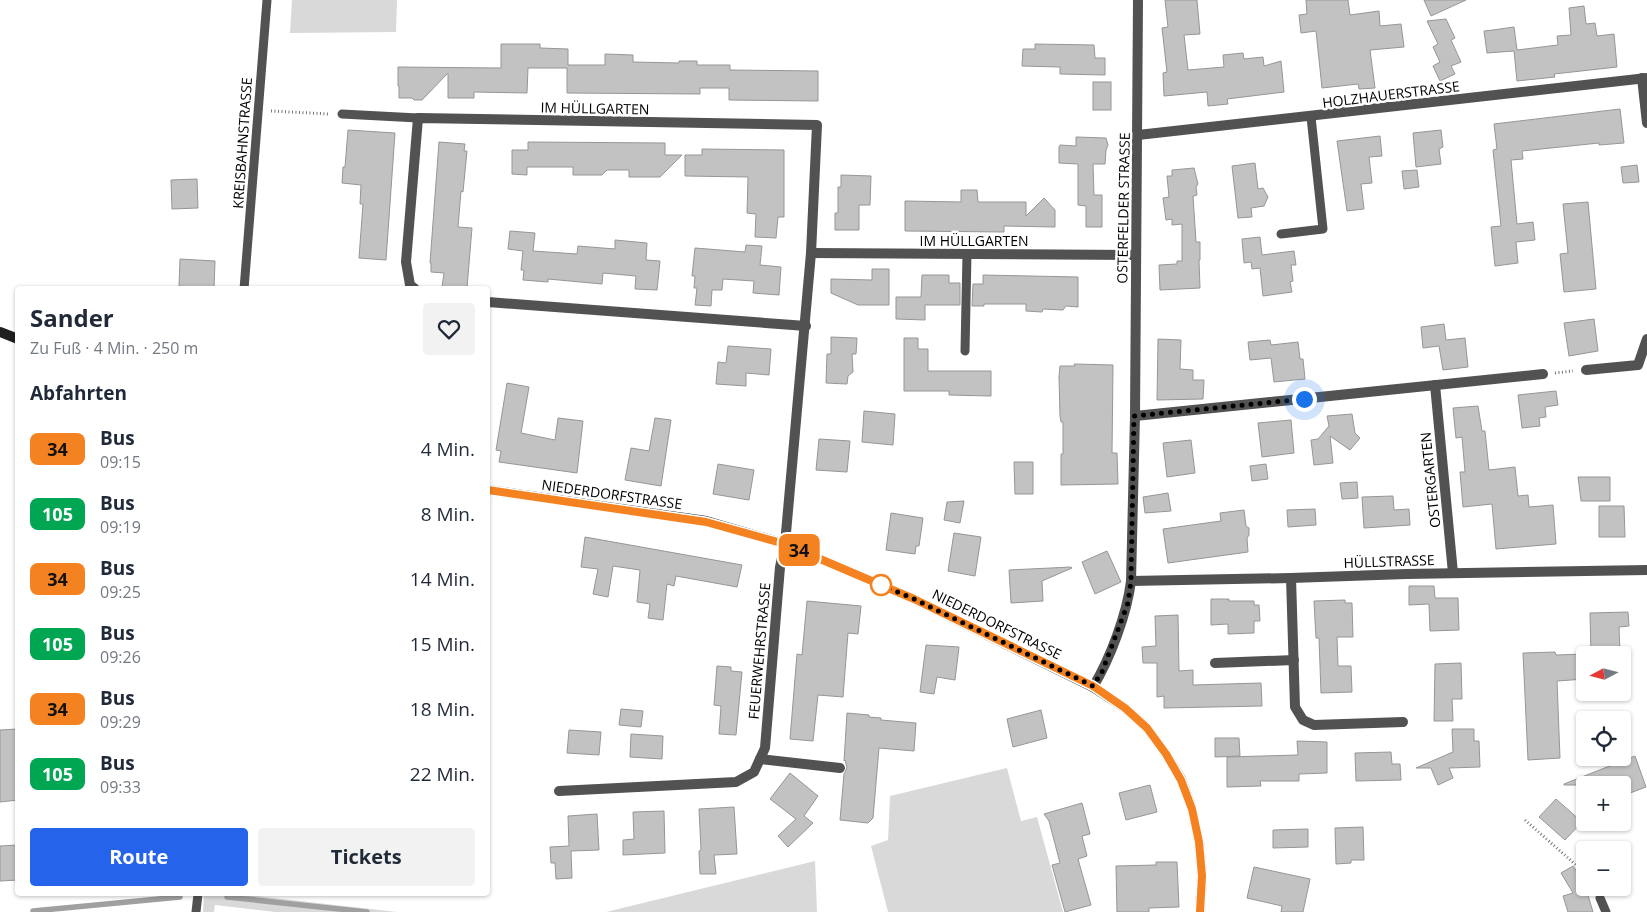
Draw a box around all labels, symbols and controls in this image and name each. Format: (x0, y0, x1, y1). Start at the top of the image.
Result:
street label: HOLZHAUERSTRASSE (1321, 76, 1461, 112)
street label: KREISBAHNSTRASSE (228, 77, 256, 209)
street label: IM HÜLLGARTEN (540, 98, 650, 118)
street label: OSTERFELDER STRASSE (1112, 132, 1134, 284)
street label: IM HÜLLGARTEN (920, 231, 1029, 250)
text: Sander (30, 301, 114, 334)
button: heart (423, 303, 475, 355)
text: Zu Fuß · 4 Min. · 250 m (30, 337, 198, 359)
text: Abfahrten (30, 380, 127, 406)
your location (1292, 387, 1317, 412)
text: Bus (100, 425, 135, 451)
street label: OSTERGARTEN (1416, 431, 1444, 529)
text: 4 Min. (421, 436, 475, 462)
text: 34 (47, 437, 68, 461)
text: 09:15 (100, 451, 141, 473)
street label: NIEDERDORFSTRASSE (540, 475, 684, 513)
text: Bus (100, 490, 135, 516)
text: 8 Min. (421, 501, 475, 527)
text: 105 (42, 502, 73, 526)
text: 09:19 (100, 516, 141, 538)
line badge: 34 (776, 534, 822, 566)
text: 34 (789, 538, 809, 562)
street label: HÜLLSTRASSE (1343, 550, 1435, 572)
text: Bus (100, 555, 135, 581)
text: 14 Min. (410, 566, 475, 592)
text: 34 (47, 567, 68, 591)
unlabelled marker (870, 574, 892, 596)
text: 09:25 (100, 581, 141, 603)
street label: FEUERWEHRSTRASSE (744, 582, 774, 720)
street label: NIEDERDORFSTRASSE (929, 584, 1065, 664)
text: Bus (100, 620, 135, 646)
text: 15 Min. (410, 631, 475, 657)
text: 105 (42, 632, 73, 656)
text: 09:26 (100, 646, 141, 668)
north arrow (1576, 646, 1631, 701)
map controls (1576, 646, 1631, 896)
text: Bus (100, 685, 135, 711)
text: 18 Min. (410, 696, 475, 722)
text: 34 (47, 697, 68, 721)
text: 09:29 (100, 711, 141, 733)
button: locate (1576, 711, 1631, 766)
text: Bus (100, 750, 135, 776)
text: 22 Min. (410, 761, 475, 787)
text: 105 (42, 762, 73, 786)
text: 09:33 (100, 776, 141, 798)
button: + (1576, 776, 1631, 831)
button: Route (30, 828, 248, 886)
button: Tickets (258, 828, 475, 886)
button: − (1576, 841, 1631, 896)

